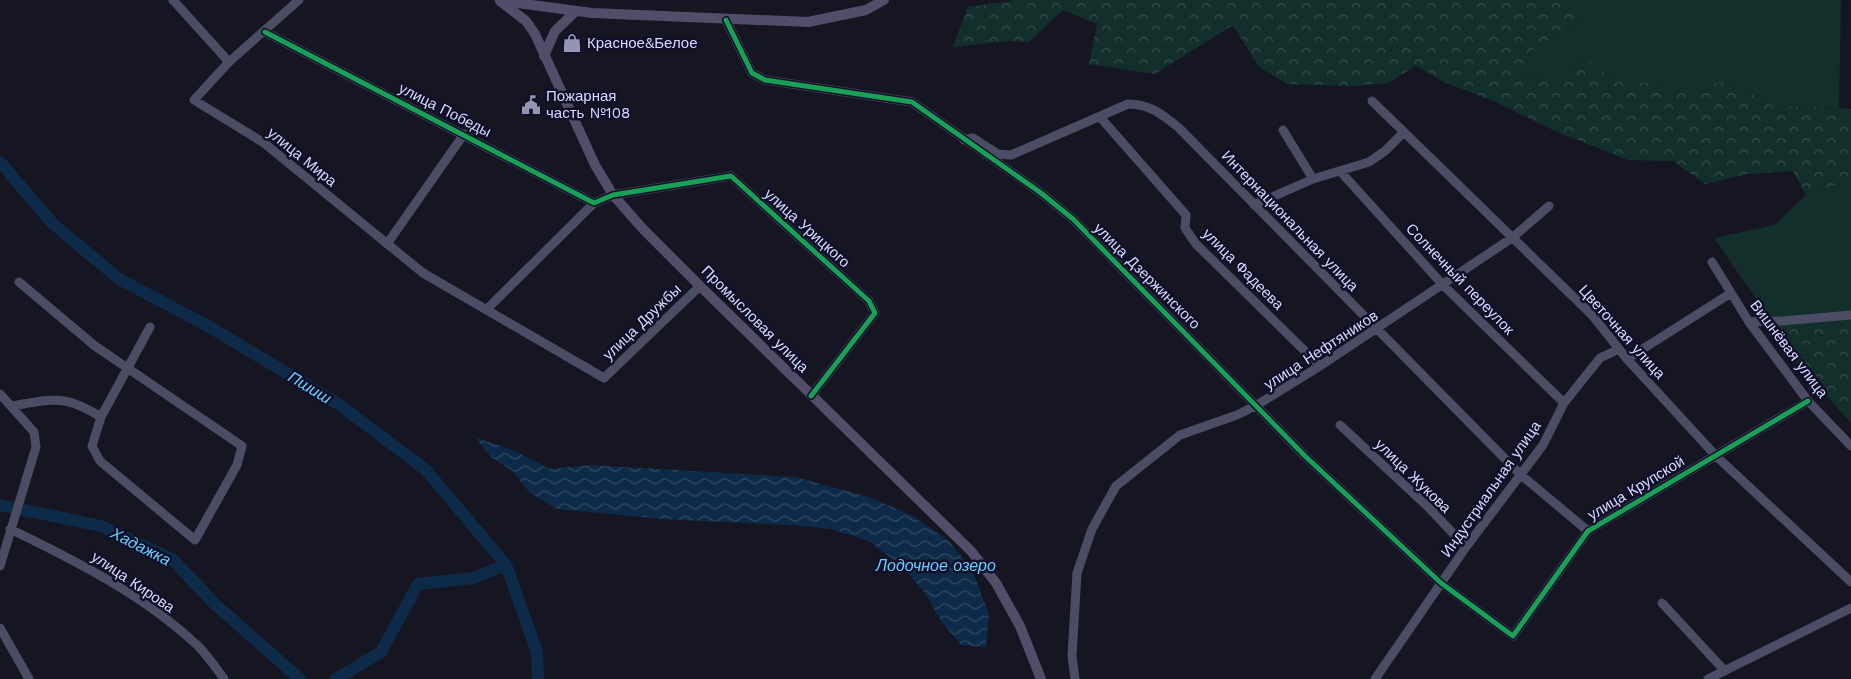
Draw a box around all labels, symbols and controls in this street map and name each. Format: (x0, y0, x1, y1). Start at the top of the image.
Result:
shop icon: Красное&Белое (561, 32, 583, 54)
place label: Красное&Белое (587, 34, 698, 52)
street label: улица Победы (396, 79, 494, 141)
place label: Пожарная часть №108 (546, 87, 630, 122)
public building icon: Пожарная часть №108 (520, 94, 542, 116)
street label: улица Мира (264, 124, 341, 191)
street label: Интернациональная улица (1218, 147, 1362, 296)
street label: улица Урицкого (760, 185, 854, 271)
street label: улица Дзержинского (1090, 219, 1204, 333)
street label: Солнечный переулок (1402, 219, 1518, 339)
street label: улица Фадеева (1199, 225, 1288, 314)
street label: Промысловая улица (698, 262, 813, 377)
street label: улица Дружбы (599, 280, 685, 364)
street label: Цветочная улица (1575, 281, 1669, 383)
street label: Вишнёвая улица (1746, 297, 1832, 402)
street label: улица Нефтяников (1261, 306, 1381, 394)
water label: Пшиш (285, 367, 335, 408)
street label: Индустриальная улица (1437, 417, 1545, 561)
street label: улица Жукова (1371, 435, 1455, 517)
street label: улица Крупской (1584, 452, 1688, 524)
water label: Хадажка (107, 523, 174, 570)
street label: улица Кирова (88, 548, 178, 617)
water label: Лодочное озеро (875, 556, 996, 575)

